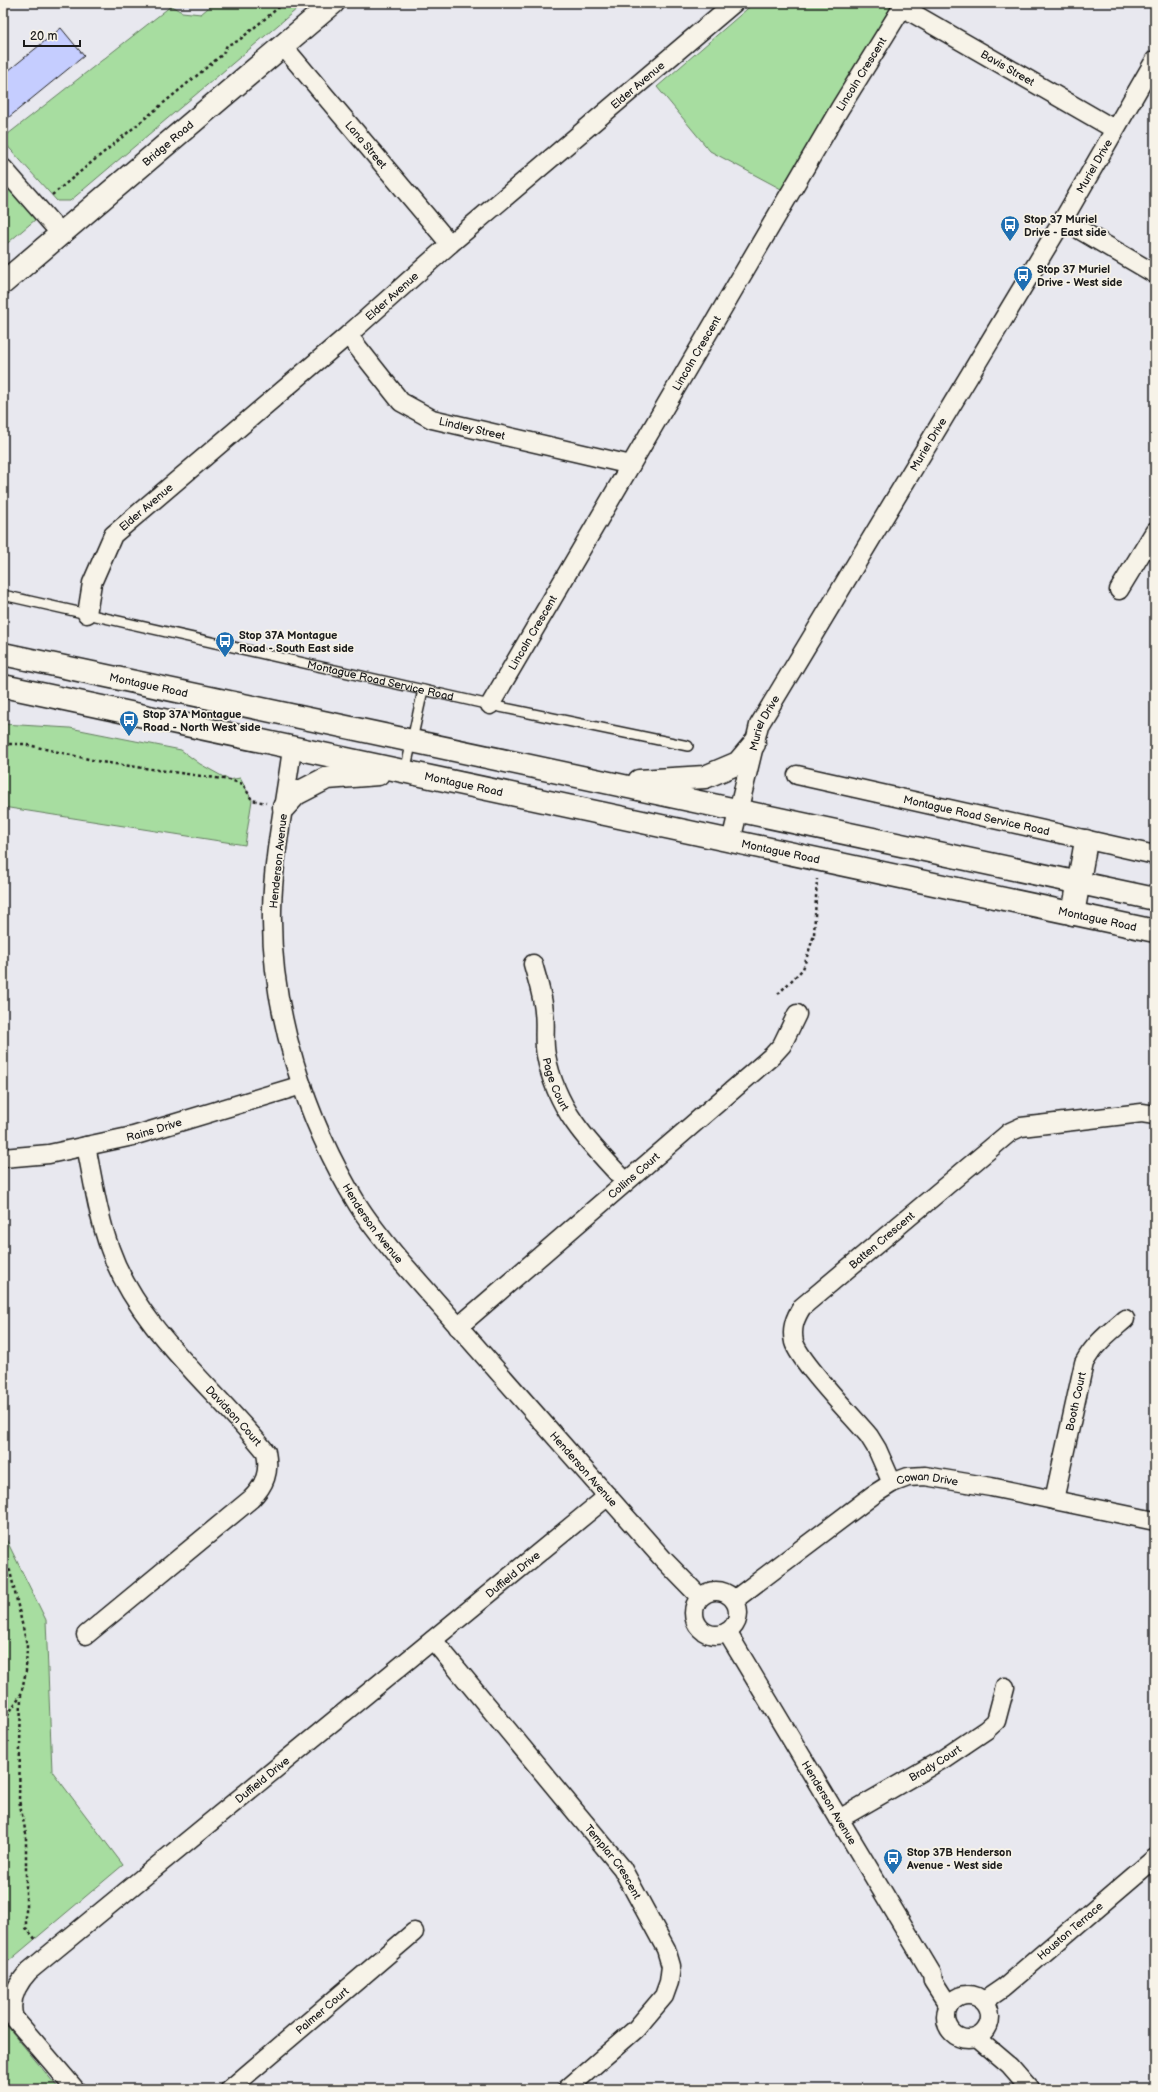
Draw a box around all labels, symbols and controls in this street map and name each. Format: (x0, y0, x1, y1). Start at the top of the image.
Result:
scale bar (24, 22, 80, 48)
text: 20 m (30, 29, 57, 44)
street label: Lincoln Crescent (834, 34, 890, 114)
street label: Bavis Street (978, 48, 1037, 89)
street label: Elder Avenue (608, 59, 668, 112)
street label: Bridge Road (140, 118, 196, 169)
street label: Lana Street (342, 119, 390, 172)
street label: Muriel Drive (1074, 137, 1115, 196)
place label: Stop 37 Muriel Drive - East side (1024, 213, 1107, 239)
bus stop icon: Stop 37 Muriel Drive - East side (999, 214, 1021, 242)
place label: Stop 37 Muriel Drive - West side (1037, 263, 1122, 289)
bus stop icon: Stop 37 Muriel Drive - West side (1012, 264, 1034, 292)
street label: Elder Avenue (363, 269, 422, 323)
street label: Lincoln Crescent (670, 313, 724, 393)
street label: Lindley Street (438, 415, 507, 443)
street label: Muriel Drive (907, 415, 950, 474)
street label: Elder Avenue (117, 481, 176, 534)
street label: Lincoln Crescent (506, 593, 560, 673)
place label: Stop 37A Montague Road - South East side (239, 629, 354, 655)
bus stop icon: Stop 37A Montague Road - South East side (214, 630, 236, 658)
street label: Montague Road Service Road (306, 658, 455, 704)
street label: Montague Road (108, 671, 189, 700)
street label: Muriel Drive (747, 693, 783, 752)
place label: Stop 37A Montague Road - North West side (143, 708, 261, 734)
bus stop icon: Stop 37A Montague Road - North West side (118, 709, 140, 737)
street label: Montague Road (423, 770, 504, 799)
street label: Montague Road Service Road (902, 793, 1051, 838)
street label: Henderson Avenue (267, 812, 290, 909)
street label: Montague Road (740, 837, 821, 867)
street label: Montague Road (1057, 905, 1138, 934)
street label: Page Court (540, 1056, 572, 1114)
street label: Rains Drive (125, 1116, 184, 1144)
street label: Collins Court (606, 1150, 663, 1202)
street label: Henderson Avenue (340, 1181, 406, 1267)
street label: Batten Crescent (846, 1209, 918, 1272)
street label: Booth Court (1063, 1370, 1089, 1432)
street label: Davidson Court (203, 1383, 265, 1449)
street label: Henderson Avenue (547, 1429, 620, 1510)
street label: Cowan Drive (895, 1470, 960, 1488)
street label: Duffield Drive (483, 1548, 543, 1601)
street label: Brady Court (907, 1742, 964, 1784)
street label: Duffield Drive (233, 1754, 292, 1806)
street label: Henderson Avenue (799, 1759, 859, 1848)
street label: Templar Crescent (582, 1822, 644, 1902)
place label: Stop 37B Henderson Avenue - West side (906, 1846, 1012, 1872)
bus stop icon: Stop 37B Henderson Avenue - West side (882, 1847, 904, 1875)
street label: Houston Terrace (1035, 1899, 1106, 1963)
street label: Palmer Court (293, 1984, 352, 2037)

